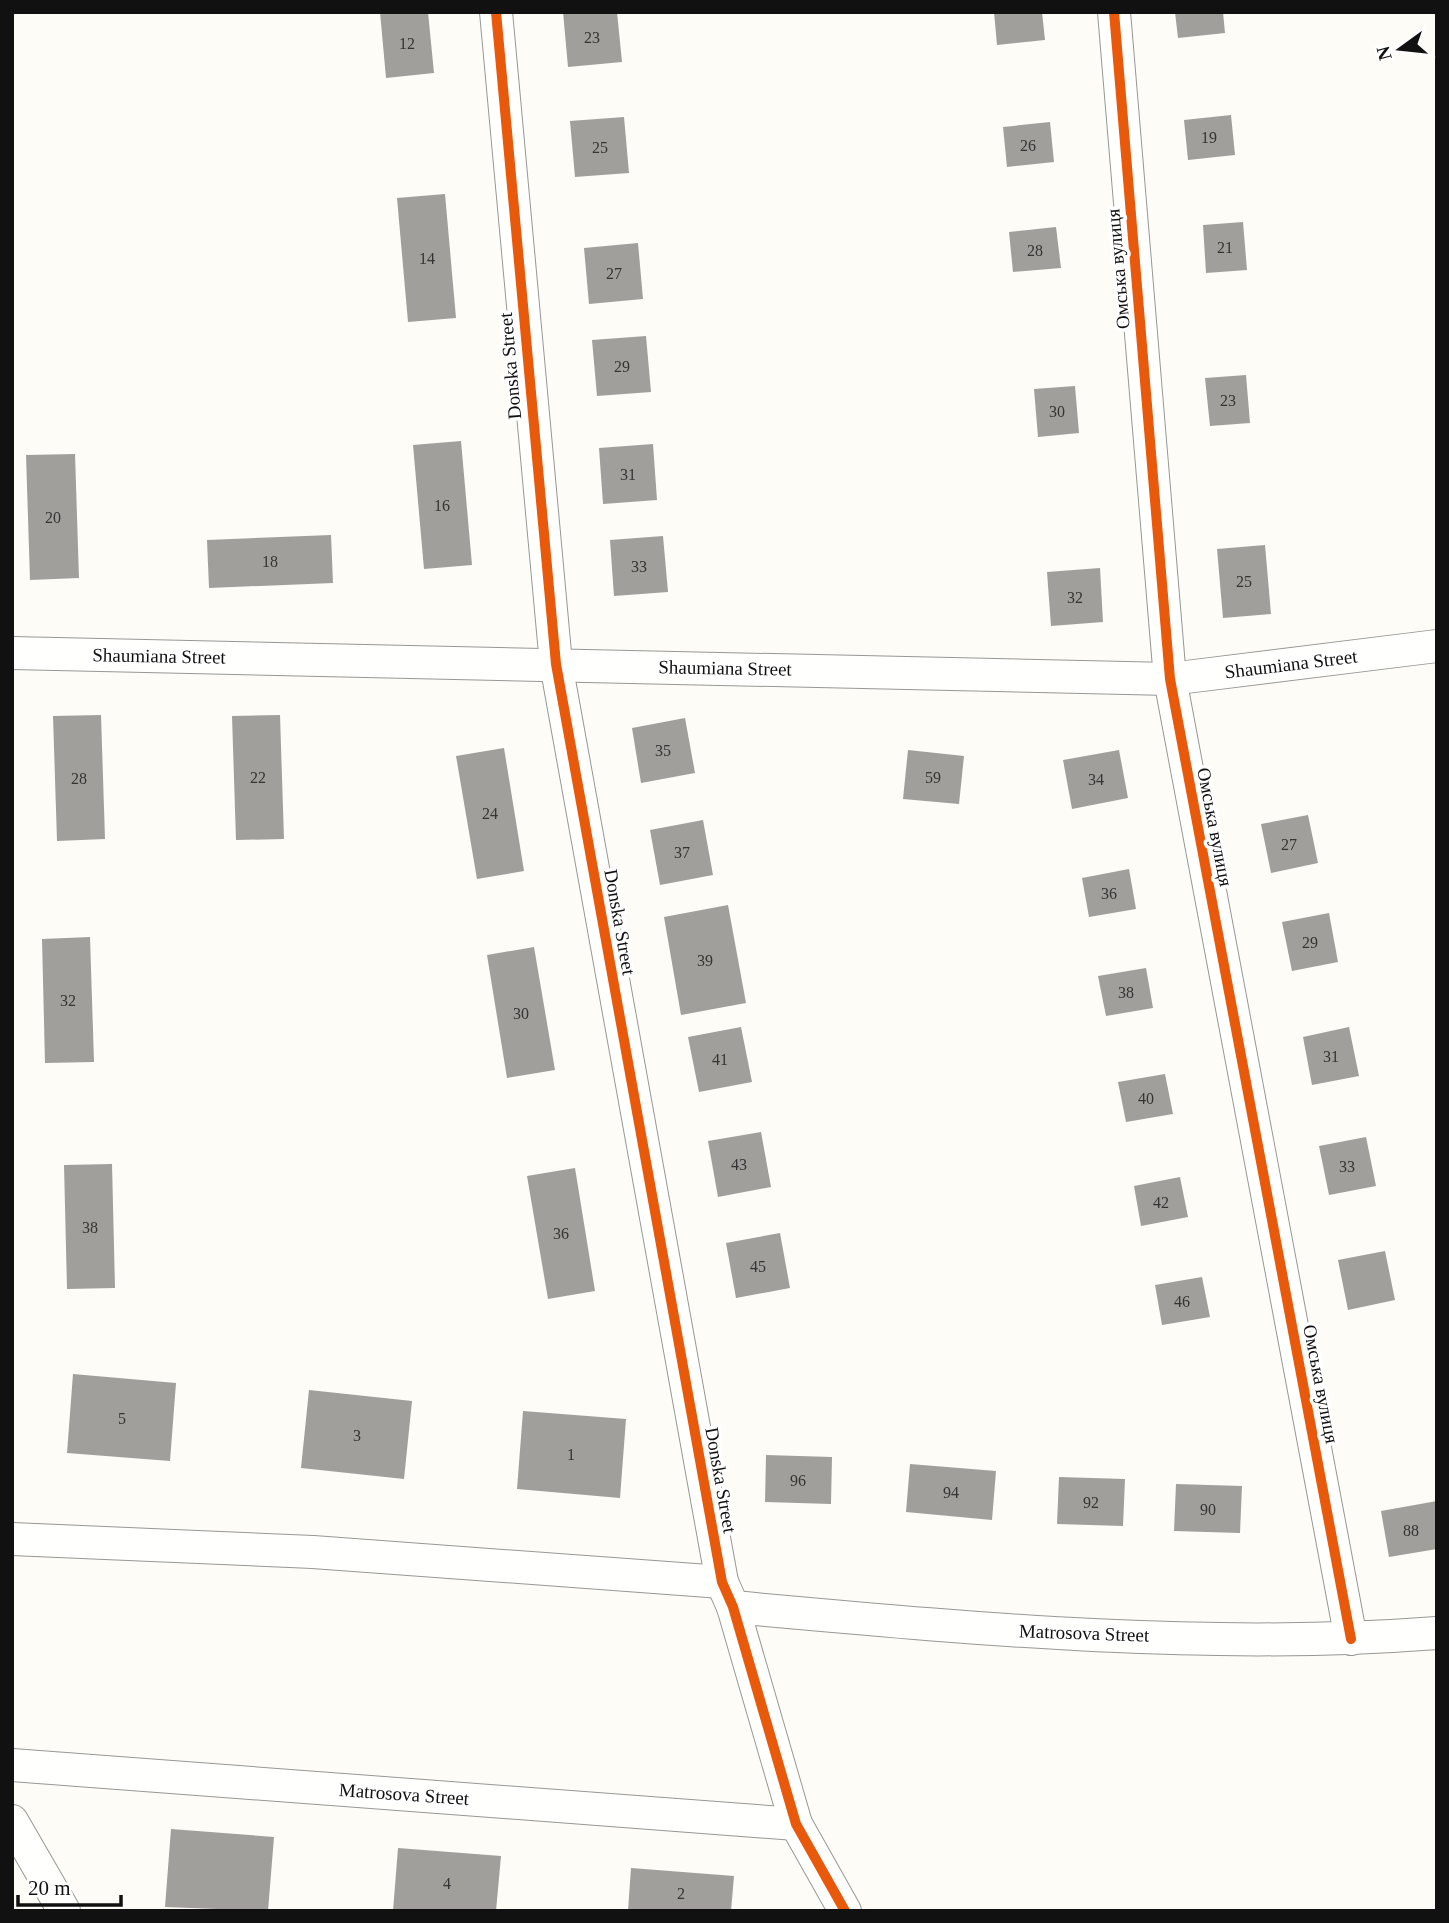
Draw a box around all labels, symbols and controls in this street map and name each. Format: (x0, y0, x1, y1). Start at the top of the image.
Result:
north arrow (1365, 14, 1435, 84)
house number: 23 (584, 29, 600, 46)
house number: 12 (399, 35, 415, 52)
text: N (1372, 44, 1396, 63)
house number: 19 (1201, 129, 1217, 146)
house number: 26 (1020, 137, 1036, 154)
house number: 25 (592, 139, 608, 156)
street label: Омська вулиця (1102, 208, 1134, 330)
house number: 21 (1217, 239, 1233, 256)
house number: 28 (1027, 242, 1043, 259)
house number: 14 (419, 250, 435, 267)
house number: 27 (606, 265, 622, 282)
street label: Donska Street (495, 311, 525, 420)
house number: 29 (614, 358, 630, 375)
house number: 23 (1220, 392, 1236, 409)
house number: 30 (1049, 403, 1065, 420)
house number: 31 (620, 466, 636, 483)
house number: 16 (434, 497, 450, 514)
house number: 20 (45, 509, 61, 526)
house number: 18 (262, 553, 278, 570)
house number: 33 (631, 558, 647, 575)
house number: 25 (1236, 573, 1252, 590)
house number: 32 (1067, 589, 1083, 606)
street label: Shaumiana Street (92, 644, 227, 668)
street label: Shaumiana Street (1223, 645, 1359, 683)
street label: Shaumiana Street (658, 656, 793, 680)
house number: 35 (655, 742, 671, 759)
street label: Омська вулиця (1193, 766, 1237, 888)
house number: 22 (250, 769, 266, 786)
house number: 59 (925, 769, 941, 786)
house number: 28 (71, 770, 87, 787)
house number: 34 (1088, 771, 1104, 788)
house number: 24 (482, 805, 498, 822)
house number: 27 (1281, 836, 1297, 853)
house number: 37 (674, 844, 690, 861)
street label: Donska Street (600, 867, 640, 977)
house number: 36 (1101, 885, 1117, 902)
house number: 29 (1302, 934, 1318, 951)
house number: 39 (697, 952, 713, 969)
house number: 38 (1118, 984, 1134, 1001)
house number: 32 (60, 992, 76, 1009)
house number: 30 (513, 1005, 529, 1022)
house number: 31 (1323, 1048, 1339, 1065)
house number: 41 (712, 1051, 728, 1068)
house number: 40 (1138, 1090, 1154, 1107)
house number: 43 (731, 1156, 747, 1173)
house number: 33 (1339, 1158, 1355, 1175)
house number: 42 (1153, 1194, 1169, 1211)
house number: 38 (82, 1219, 98, 1236)
house number: 36 (553, 1225, 569, 1242)
house number: 45 (750, 1258, 766, 1275)
house number: 46 (1174, 1293, 1190, 1310)
street label: Омська вулиця (1299, 1323, 1343, 1445)
house number: 5 (118, 1410, 126, 1427)
street label: Donska Street (701, 1425, 741, 1535)
house number: 3 (353, 1427, 361, 1444)
house number: 1 (567, 1446, 575, 1463)
house number: 96 (790, 1472, 806, 1489)
house number: 94 (943, 1484, 959, 1501)
house number: 92 (1083, 1494, 1099, 1511)
house number: 90 (1200, 1501, 1216, 1518)
house number: 88 (1403, 1522, 1419, 1539)
street label: Matrosova Street (1019, 1620, 1150, 1646)
street label: Matrosova Street (338, 1779, 470, 1809)
scale bar (18, 1864, 121, 1908)
house number: 4 (443, 1875, 451, 1892)
text: 20 m (28, 1876, 71, 1900)
house number: 2 (677, 1885, 685, 1902)

